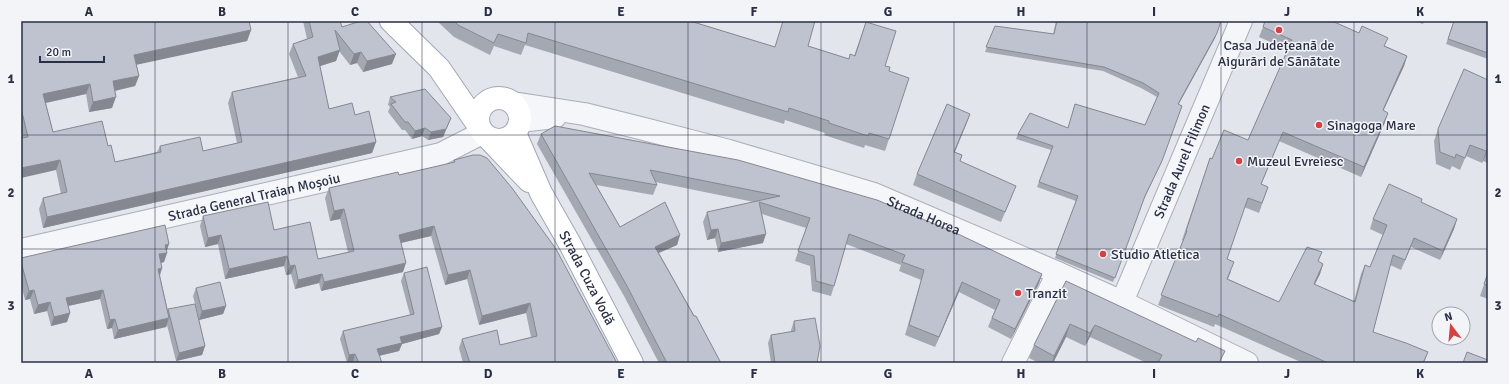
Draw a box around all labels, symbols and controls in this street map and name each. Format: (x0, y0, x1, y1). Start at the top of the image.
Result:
text: A (85, 4, 94, 20)
text: B (218, 4, 226, 20)
text: C (351, 4, 359, 20)
text: D (484, 4, 493, 20)
text: E (617, 4, 625, 20)
text: F (751, 4, 758, 20)
text: G (884, 4, 892, 20)
text: H (1017, 4, 1025, 20)
text: I (1152, 4, 1156, 20)
text: J (1284, 4, 1290, 20)
text: K (1416, 4, 1424, 20)
marker: Casa Județeană de Aigurări de Sănătate (1274, 25, 1284, 35)
place label: Casa Județeană de Aigurări de Sănătate (1218, 37, 1340, 70)
scale bar (40, 38, 104, 64)
text: 20 m (46, 45, 71, 60)
text: 1 (7, 71, 15, 87)
text: 1 (1494, 71, 1502, 87)
street label: Strada Aurel Filimon (1150, 101, 1213, 221)
place label: Sinagoga Mare (1327, 117, 1416, 134)
marker: Sinagoga Mare (1314, 120, 1324, 130)
place label: Muzeul Evreiesc (1247, 153, 1344, 170)
marker: Muzeul Evreiesc (1234, 156, 1244, 166)
street label: Strada General Traian Moșoiu (166, 169, 342, 225)
text: 2 (7, 185, 15, 201)
text: 2 (1494, 185, 1502, 201)
street label: Strada Horea (885, 192, 963, 239)
street label: Strada Cuza Vodă (556, 228, 619, 328)
place label: Studio Atletica (1111, 246, 1200, 263)
marker: Studio Atletica (1098, 249, 1108, 259)
place label: Tranzit (1026, 285, 1067, 302)
marker: Tranzit (1013, 288, 1023, 298)
text: 3 (7, 298, 15, 314)
text: 3 (1494, 298, 1502, 314)
north arrow (1431, 306, 1471, 346)
text: N (1443, 310, 1454, 324)
text: A (85, 366, 94, 382)
text: B (218, 366, 226, 382)
text: C (351, 366, 359, 382)
text: D (484, 366, 493, 382)
text: E (617, 366, 625, 382)
text: F (751, 366, 758, 382)
text: G (884, 366, 892, 382)
text: H (1017, 366, 1025, 382)
text: I (1152, 366, 1156, 382)
text: J (1284, 366, 1290, 382)
text: K (1416, 366, 1424, 382)

